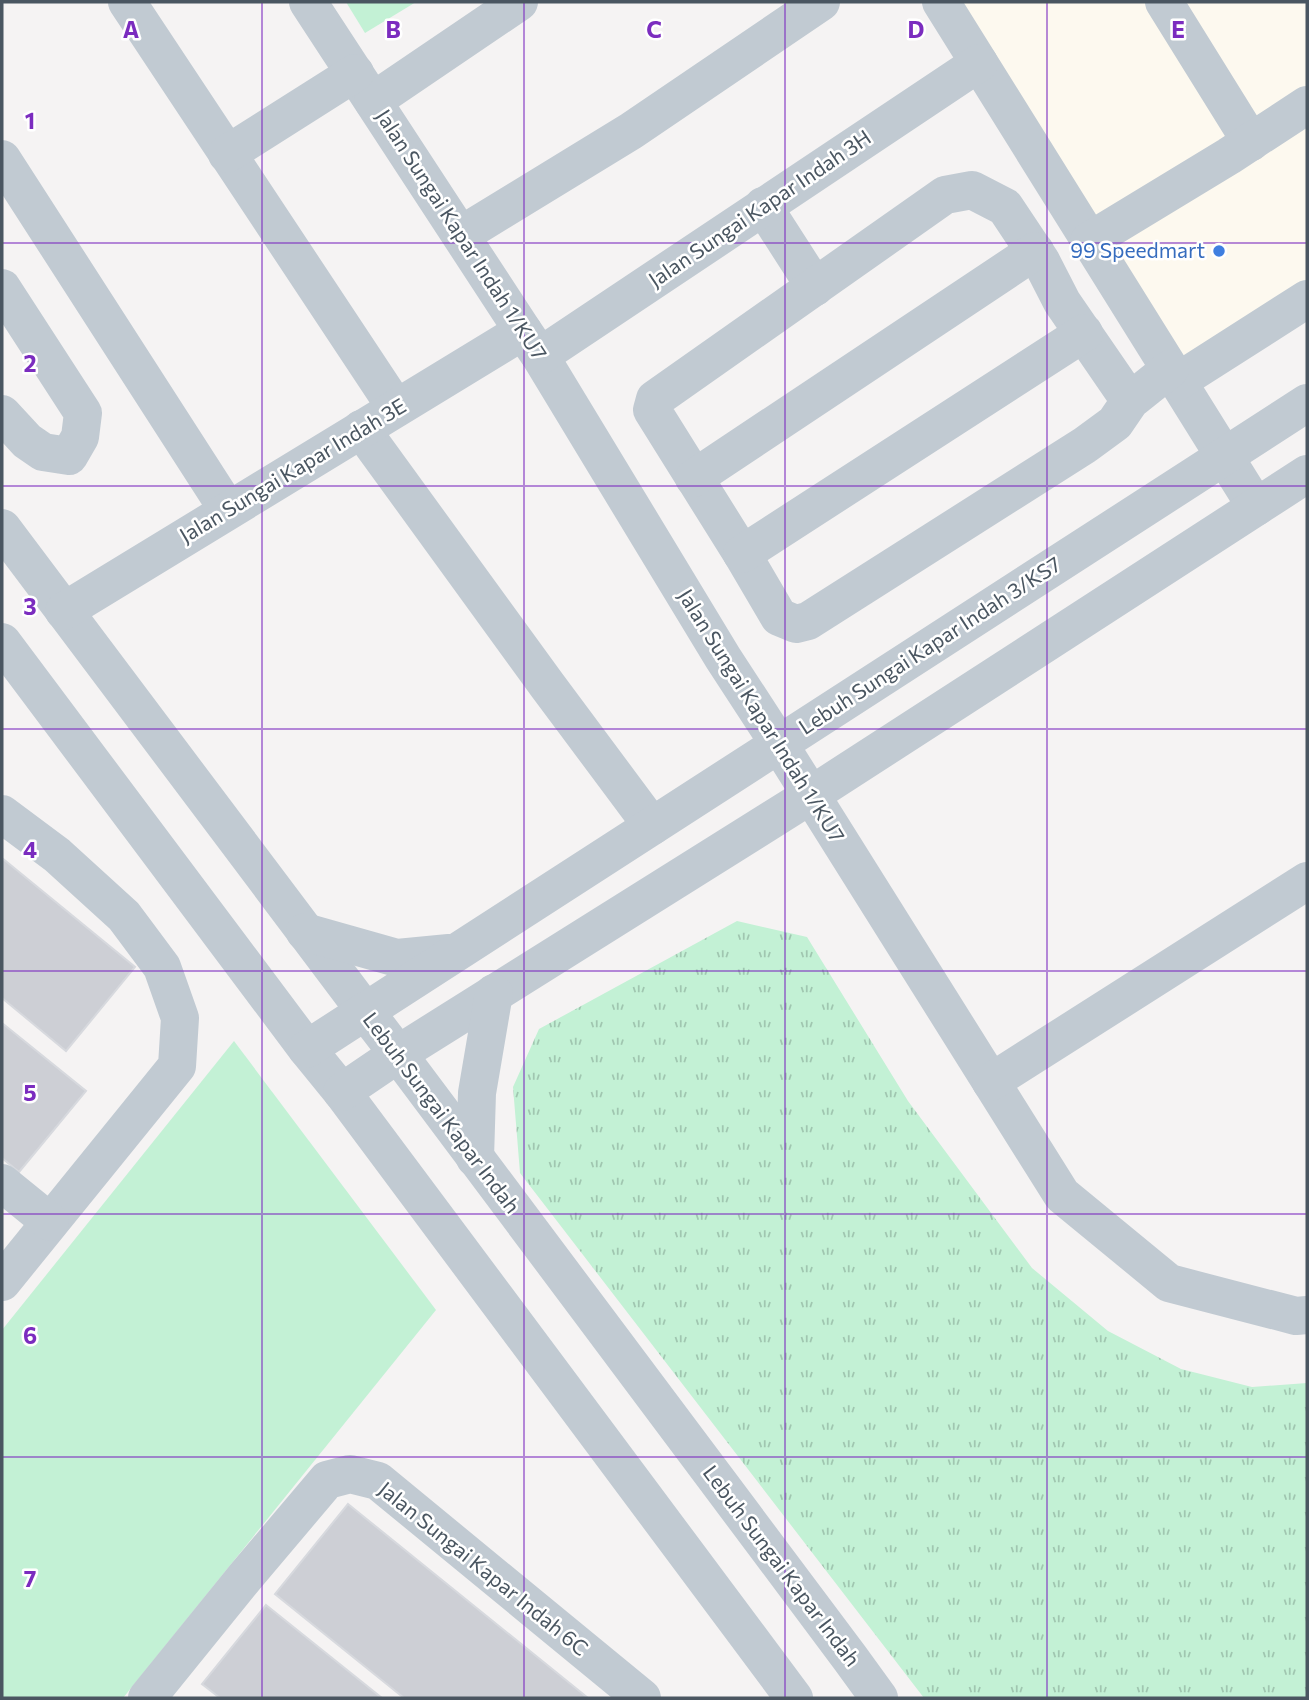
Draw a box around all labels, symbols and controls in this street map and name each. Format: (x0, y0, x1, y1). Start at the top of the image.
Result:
text: A (123, 15, 140, 43)
text: B (385, 15, 401, 43)
text: C (646, 15, 662, 43)
text: D (908, 15, 925, 43)
text: E (1171, 15, 1185, 43)
street label: Jalan Sungai Kapar Indah 1/KU7 (372, 104, 553, 364)
text: 1 (25, 106, 35, 134)
street label: Jalan Sungai Kapar Indah 3H (643, 124, 875, 292)
place label: 99 Speedmart (1070, 237, 1205, 262)
marker: 99 Speedmart (1211, 243, 1227, 259)
text: 2 (23, 349, 37, 377)
street label: Jalan Sungai Kapar Indah 3E (175, 392, 410, 547)
street label: Lebuh Sungai Kapar Indah 3/KS7 (793, 551, 1065, 739)
street label: Jalan Sungai Kapar Indah 1/KU7 (674, 584, 851, 846)
text: 3 (23, 592, 37, 620)
text: 4 (23, 835, 37, 863)
street label: Lebuh Sungai Kapar Indah (359, 1007, 526, 1217)
text: 5 (23, 1078, 37, 1106)
text: 6 (23, 1321, 37, 1349)
street label: Lebuh Sungai Kapar Indah (699, 1460, 866, 1670)
street label: Jalan Sungai Kapar Indah 6C (374, 1476, 594, 1660)
text: 7 (24, 1564, 36, 1592)

